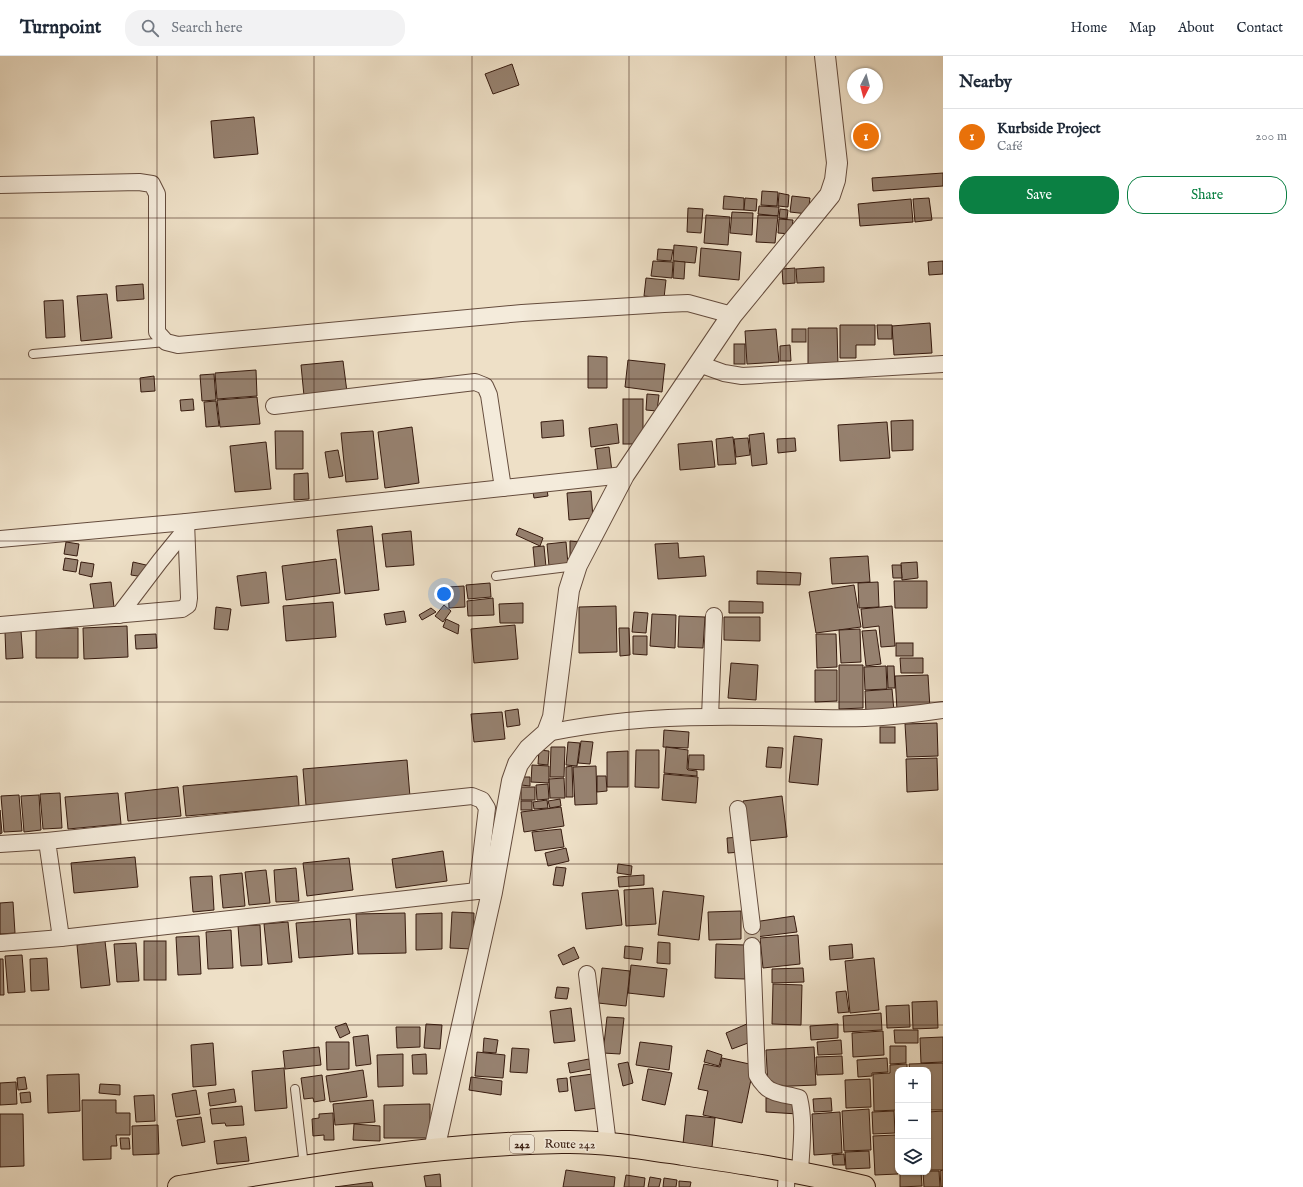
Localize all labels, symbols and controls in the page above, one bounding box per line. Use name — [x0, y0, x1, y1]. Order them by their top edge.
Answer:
search box — [125, 10, 405, 46]
text: Turnpoint — [20, 16, 101, 40]
icon: search — [139, 17, 161, 39]
text: Search here — [171, 18, 243, 37]
text: Home — [1071, 19, 1107, 37]
text: Map — [1129, 19, 1156, 37]
text: About — [1178, 19, 1214, 37]
text: Contact — [1236, 19, 1283, 37]
north arrow — [847, 68, 883, 104]
text: Nearby — [959, 72, 1012, 93]
text: Kurbside Project — [997, 119, 1101, 138]
pin: 1 — [853, 121, 879, 151]
text: 1 — [970, 128, 974, 145]
text: 200 m — [1255, 128, 1287, 145]
text: Café — [997, 138, 1023, 155]
button: Save — [959, 176, 1119, 214]
button: Share — [1127, 176, 1287, 214]
your location — [434, 584, 454, 604]
map controls — [895, 1067, 931, 1175]
button: + — [895, 1067, 931, 1103]
button: − — [895, 1103, 931, 1139]
road number: 242 — [510, 1135, 534, 1153]
street label: Route 242 — [544, 1137, 596, 1152]
button: layers — [895, 1139, 931, 1175]

